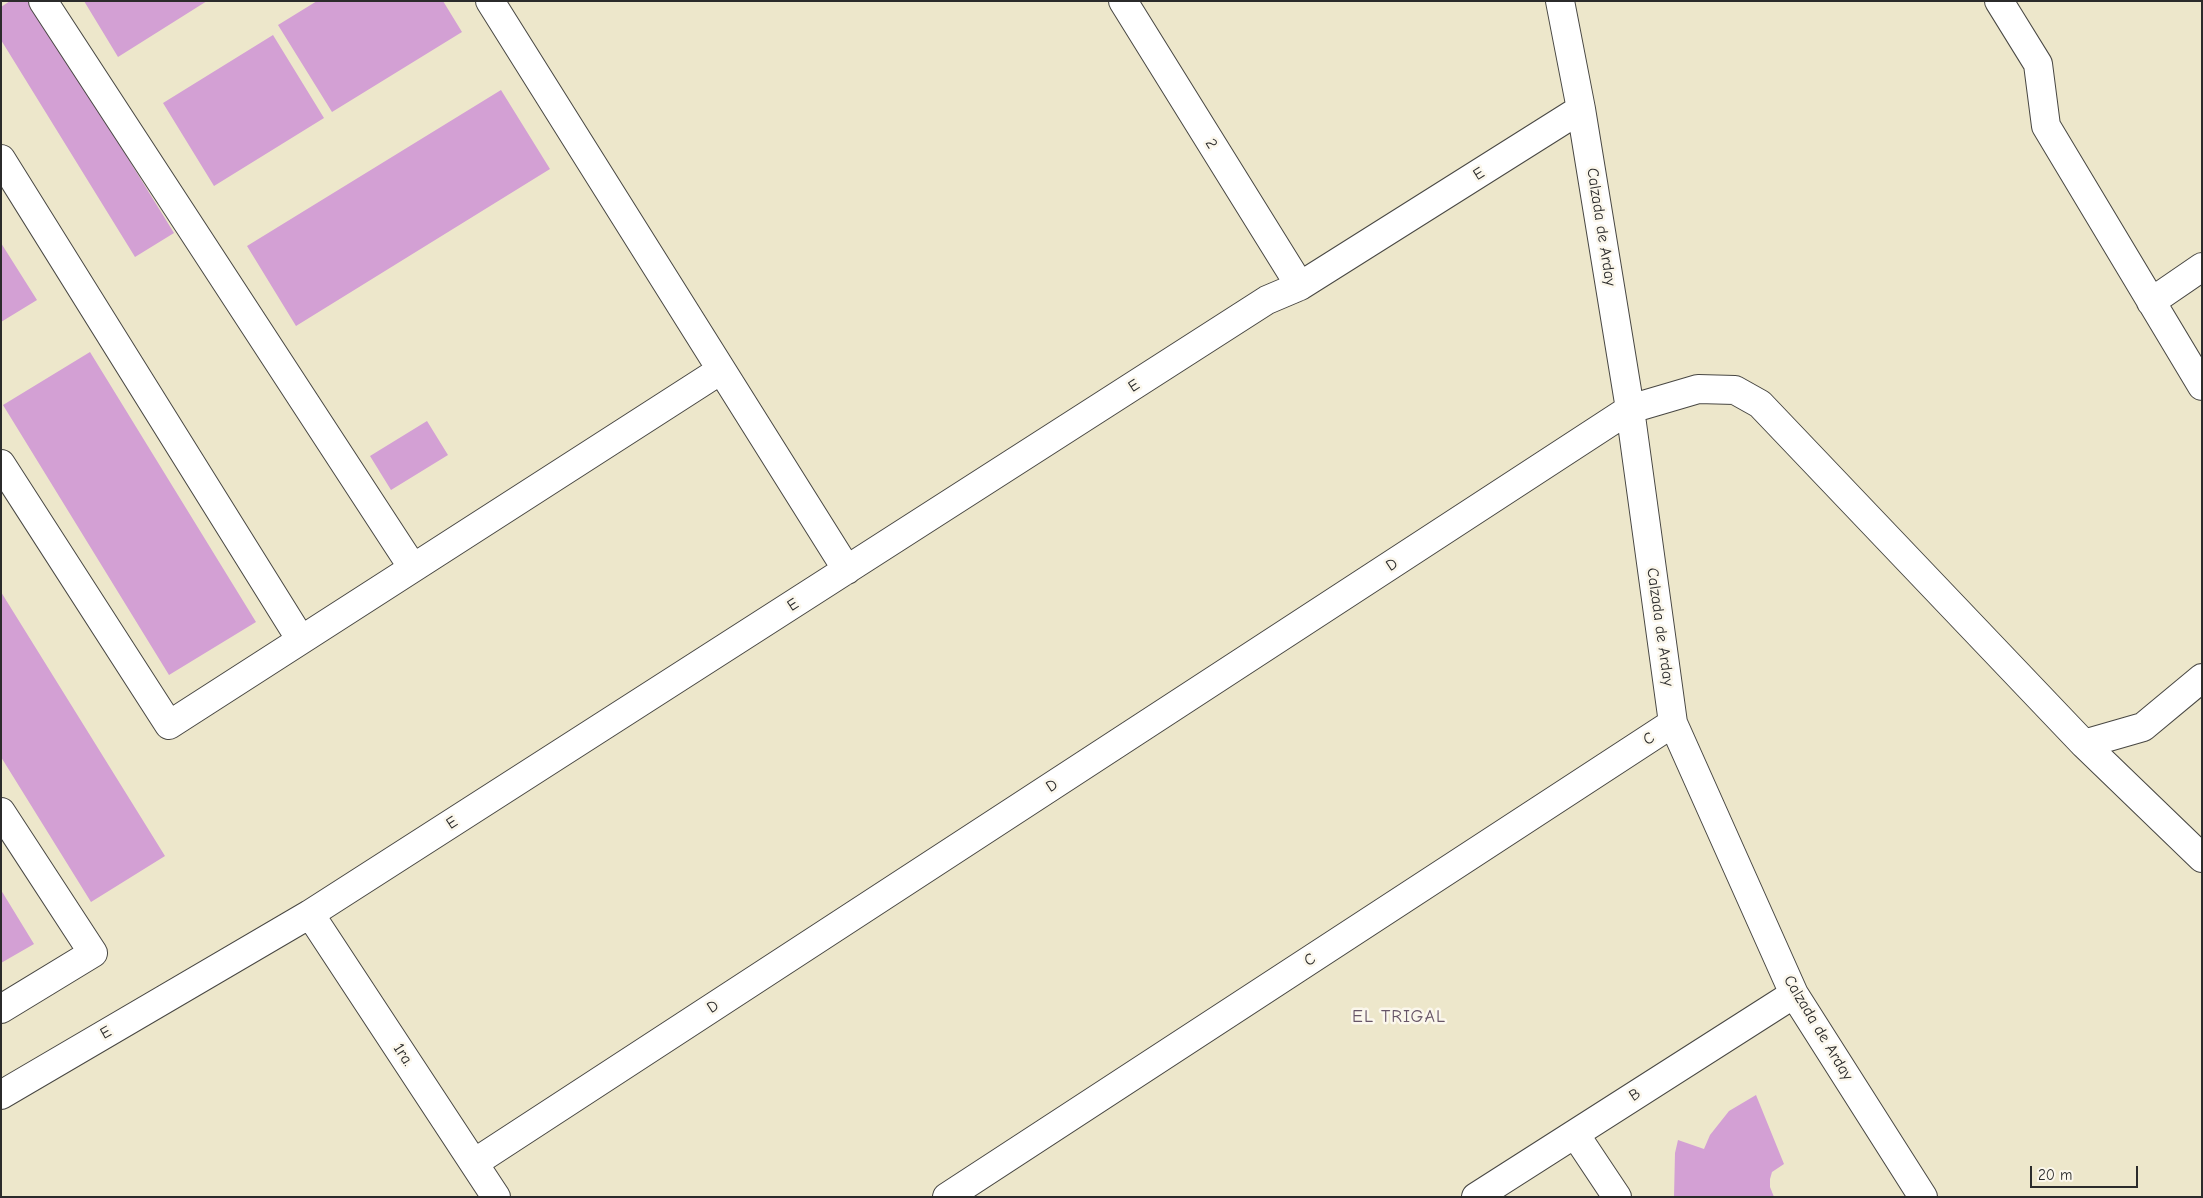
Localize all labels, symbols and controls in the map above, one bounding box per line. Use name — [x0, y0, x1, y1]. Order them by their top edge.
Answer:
street label: 2 — [1201, 135, 1221, 153]
street label: E — [1470, 163, 1488, 185]
street label: Calzada de Arday — [1582, 167, 1620, 287]
street label: E — [1125, 375, 1143, 397]
street label: D — [1383, 554, 1401, 576]
street label: Calzada de Arday — [1642, 567, 1678, 687]
street label: E — [784, 594, 802, 616]
street label: C — [1640, 728, 1658, 750]
street label: D — [1043, 775, 1061, 797]
street label: E — [443, 812, 461, 834]
street label: C — [1301, 949, 1319, 971]
street label: Calzada de Arday — [1779, 972, 1857, 1084]
street label: D — [704, 996, 722, 1018]
district label: EL TRIGAL — [1351, 1006, 1447, 1028]
street label: E — [97, 1022, 115, 1044]
street label: 1ra. — [389, 1040, 417, 1070]
street label: B — [1626, 1084, 1644, 1106]
scale bar — [2033, 1156, 2140, 1188]
text: 20 m — [2038, 1166, 2072, 1184]

